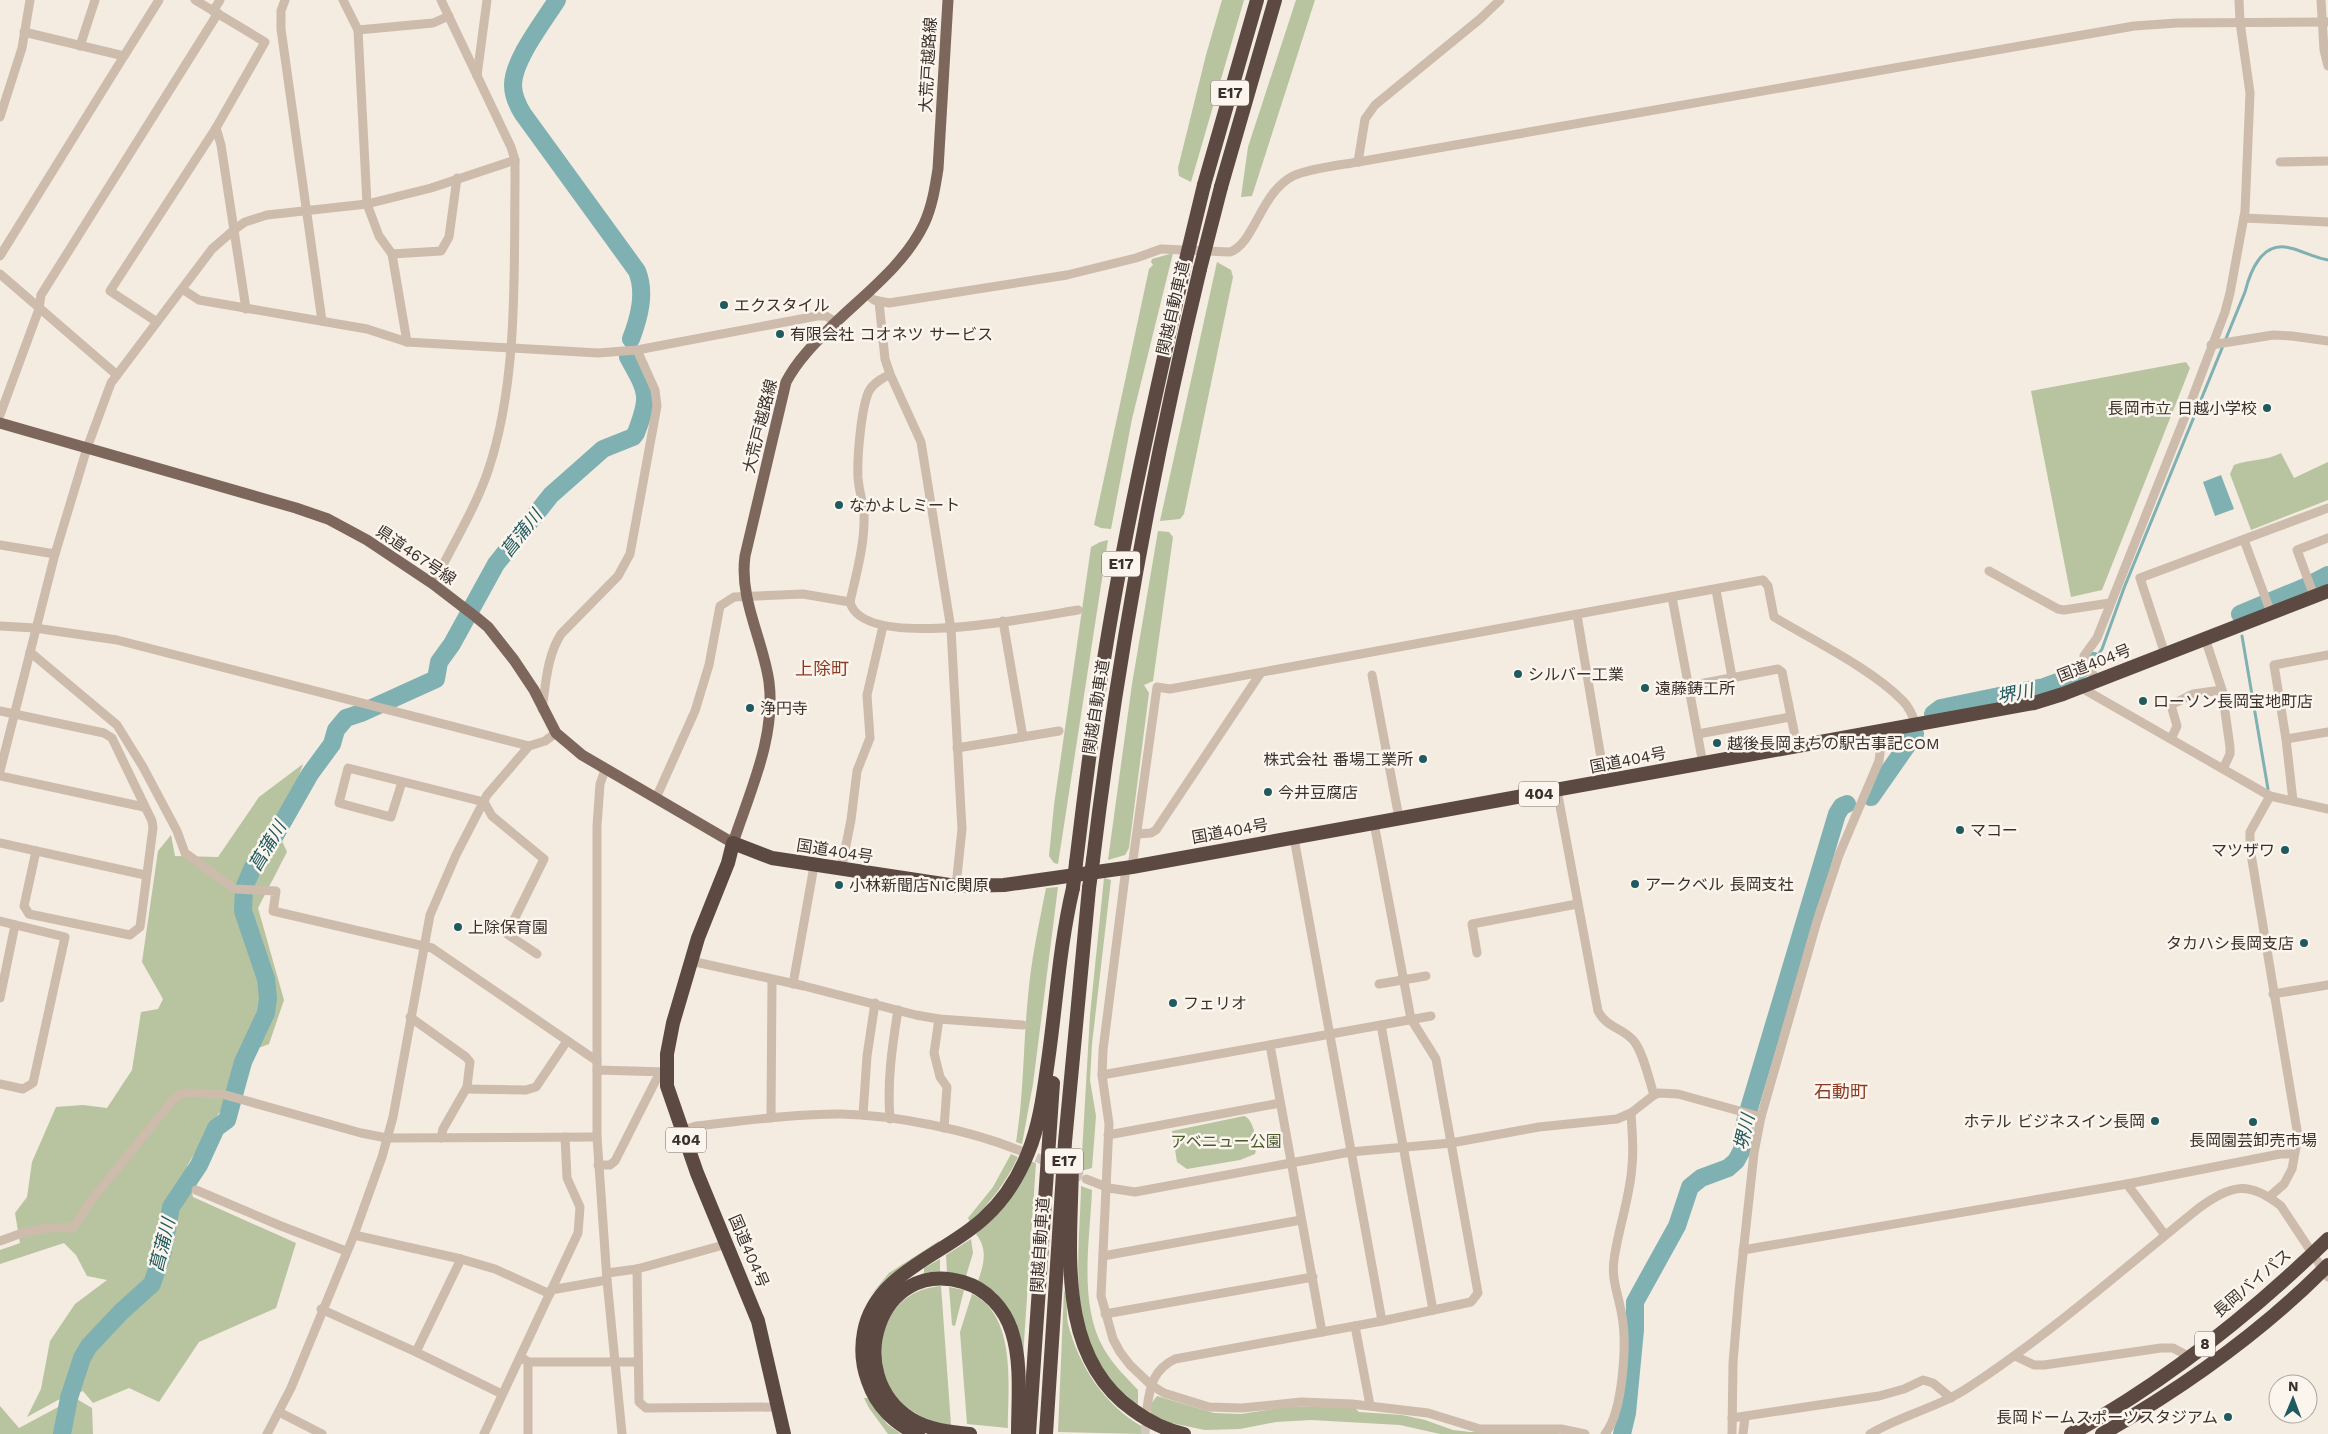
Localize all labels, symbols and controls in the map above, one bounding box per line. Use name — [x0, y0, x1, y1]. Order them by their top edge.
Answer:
street label: 大荒戸越路線 — [916, 17, 940, 113]
road number: E17 — [1211, 80, 1249, 106]
street label: 関越自動車道 — [1153, 259, 1193, 357]
place label: エクスタイル — [734, 296, 830, 315]
marker: エクスタイル — [718, 299, 730, 311]
place label: 有限会社 コオネツ サービス — [790, 325, 993, 344]
marker: 有限会社 コオネツ サービス — [774, 328, 786, 340]
street label: 大荒戸越路線 — [739, 377, 781, 475]
place label: 長岡市立 日越小学校 — [2108, 399, 2257, 418]
marker: 長岡市立 日越小学校 — [2261, 402, 2273, 414]
place label: なかよしミート — [849, 496, 960, 515]
marker: なかよしミート — [833, 499, 845, 511]
water label: 菖蒲川 — [496, 504, 547, 561]
street label: 県道467号線 — [372, 521, 460, 589]
road number: E17 — [1102, 552, 1140, 576]
street label: 国道404号 — [2054, 640, 2134, 686]
district label: 上除町 — [795, 658, 849, 679]
street label: 関越自動車道 — [1079, 658, 1113, 756]
place label: シルバー工業 — [1528, 665, 1624, 684]
marker: シルバー工業 — [1512, 668, 1524, 680]
place label: 遠藤鋳工所 — [1655, 679, 1735, 698]
water label: 堺川 — [1995, 679, 2037, 707]
marker: 遠藤鋳工所 — [1639, 682, 1651, 694]
place label: ローソン長岡宝地町店 — [2153, 692, 2313, 711]
marker: ローソン長岡宝地町店 — [2137, 695, 2149, 707]
place label: 浄円寺 — [760, 699, 808, 718]
marker: 浄円寺 — [744, 702, 756, 714]
place label: 越後長岡まちの駅古事記COM — [1727, 734, 1940, 753]
marker: 越後長岡まちの駅古事記COM — [1711, 737, 1723, 749]
street label: 国道404号 — [1588, 743, 1668, 777]
place label: 株式会社 番場工業所 — [1264, 750, 1413, 769]
marker: 株式会社 番場工業所 — [1417, 753, 1429, 765]
road number: 404 — [1519, 782, 1559, 806]
place label: 今井豆腐店 — [1278, 783, 1358, 802]
marker: 今井豆腐店 — [1262, 786, 1274, 798]
street label: 国道404号 — [1190, 815, 1270, 847]
water label: 菖蒲川 — [244, 816, 291, 875]
place label: マコー — [1970, 821, 2018, 840]
marker: マコー — [1954, 824, 1966, 836]
street label: 国道404号 — [795, 836, 875, 866]
place label: マツザワ — [2211, 841, 2275, 860]
marker: マツザワ — [2279, 844, 2291, 856]
place label: アークベル 長岡支社 — [1645, 875, 1794, 894]
place label: 小林新聞店NIC関原 — [849, 876, 988, 895]
marker: アークベル 長岡支社 — [1629, 878, 1641, 890]
marker: 小林新聞店NIC関原 — [833, 879, 845, 891]
place label: 上除保育園 — [468, 918, 548, 937]
marker: 上除保育園 — [452, 921, 464, 933]
place label: タカハシ長岡支店 — [2166, 934, 2294, 953]
marker: タカハシ長岡支店 — [2298, 937, 2310, 949]
place label: フェリオ — [1183, 994, 1247, 1013]
marker: フェリオ — [1167, 997, 1179, 1009]
district label: 石動町 — [1814, 1081, 1868, 1102]
water label: 堺川 — [1730, 1110, 1759, 1152]
place label: ホテル ビジネスイン長岡 — [1964, 1112, 2145, 1131]
marker: ホテル ビジネスイン長岡 — [2149, 1115, 2161, 1127]
marker: 長岡園芸卸売市場 — [2247, 1116, 2259, 1128]
road number: 404 — [666, 1128, 706, 1152]
place label: 長岡園芸卸売市場 — [2189, 1131, 2317, 1150]
park label: アベニュー公園 — [1170, 1132, 1282, 1151]
road number: E17 — [1045, 1148, 1083, 1174]
street label: 関越自動車道 — [1027, 1196, 1053, 1294]
street label: 国道404号 — [725, 1212, 773, 1290]
water label: 菖蒲川 — [145, 1214, 179, 1274]
street label: 長岡バイパス — [2209, 1245, 2295, 1321]
road number: 8 — [2195, 1332, 2215, 1356]
north arrow — [2268, 1374, 2318, 1424]
text: N — [2288, 1378, 2299, 1394]
place label: 長岡ドームスポーツスタジアム — [1996, 1408, 2218, 1427]
marker: 長岡ドームスポーツスタジアム — [2222, 1411, 2234, 1423]

